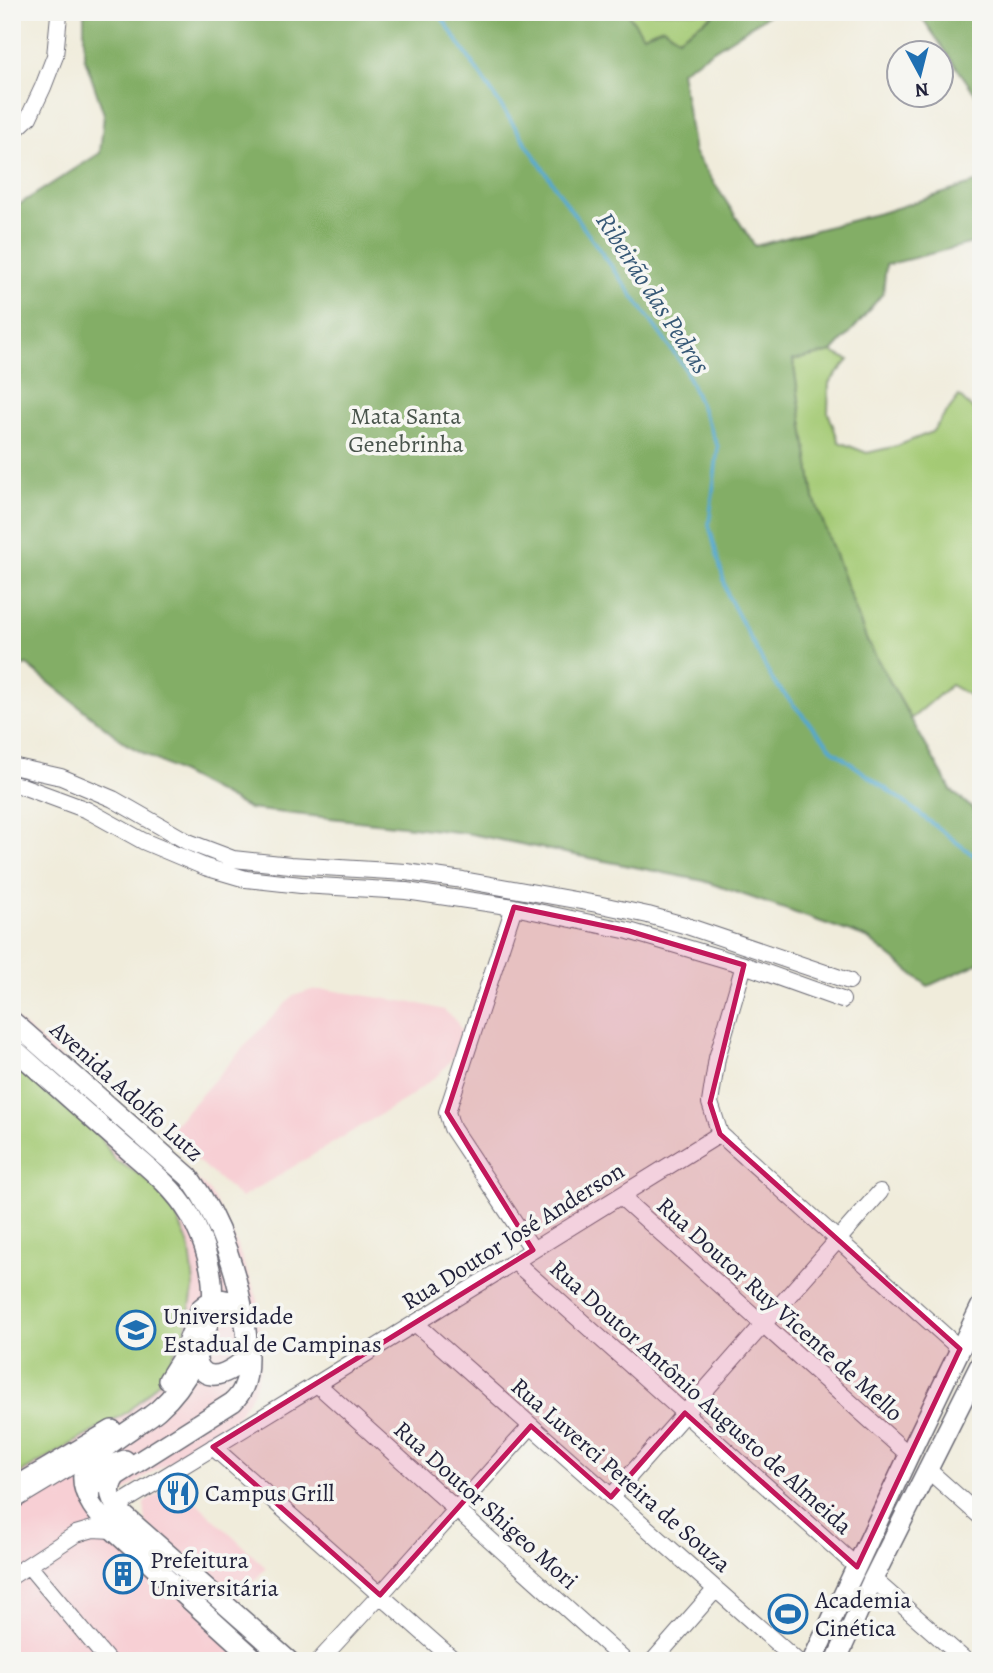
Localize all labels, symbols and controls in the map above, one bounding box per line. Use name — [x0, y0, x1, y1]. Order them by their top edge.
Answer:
north arrow — [884, 38, 954, 108]
text: N — [913, 76, 930, 104]
water label: Ribeirão das Pedras — [588, 205, 718, 381]
park label: Mata Santa Genebrinha — [348, 400, 465, 460]
street label: Avenida Adolfo Lutz — [43, 1013, 211, 1168]
street label: Rua Doutor José Anderson — [396, 1154, 630, 1318]
street label: Rua Doutor Ruy Vicente de Mello — [650, 1190, 910, 1428]
street label: Rua Doutor Antônio Augusto de Almeida — [543, 1252, 860, 1542]
place label: Universidade Estadual de Campinas — [163, 1300, 382, 1360]
school or university icon: Universidade Estadual de Campinas — [115, 1309, 157, 1351]
street label: Rua Luverci Pereira de Souza — [504, 1370, 738, 1580]
street label: Rua Doutor Shigeo Mori — [387, 1414, 585, 1596]
restaurant icon: Campus Grill — [157, 1472, 199, 1514]
place label: Campus Grill — [205, 1477, 335, 1509]
place label: Prefeitura Universitária — [150, 1544, 280, 1604]
building icon: Prefeitura Universitária — [102, 1553, 144, 1595]
place label: Academia Cinética — [814, 1584, 912, 1644]
sports icon: Academia Cinética — [767, 1593, 809, 1635]

